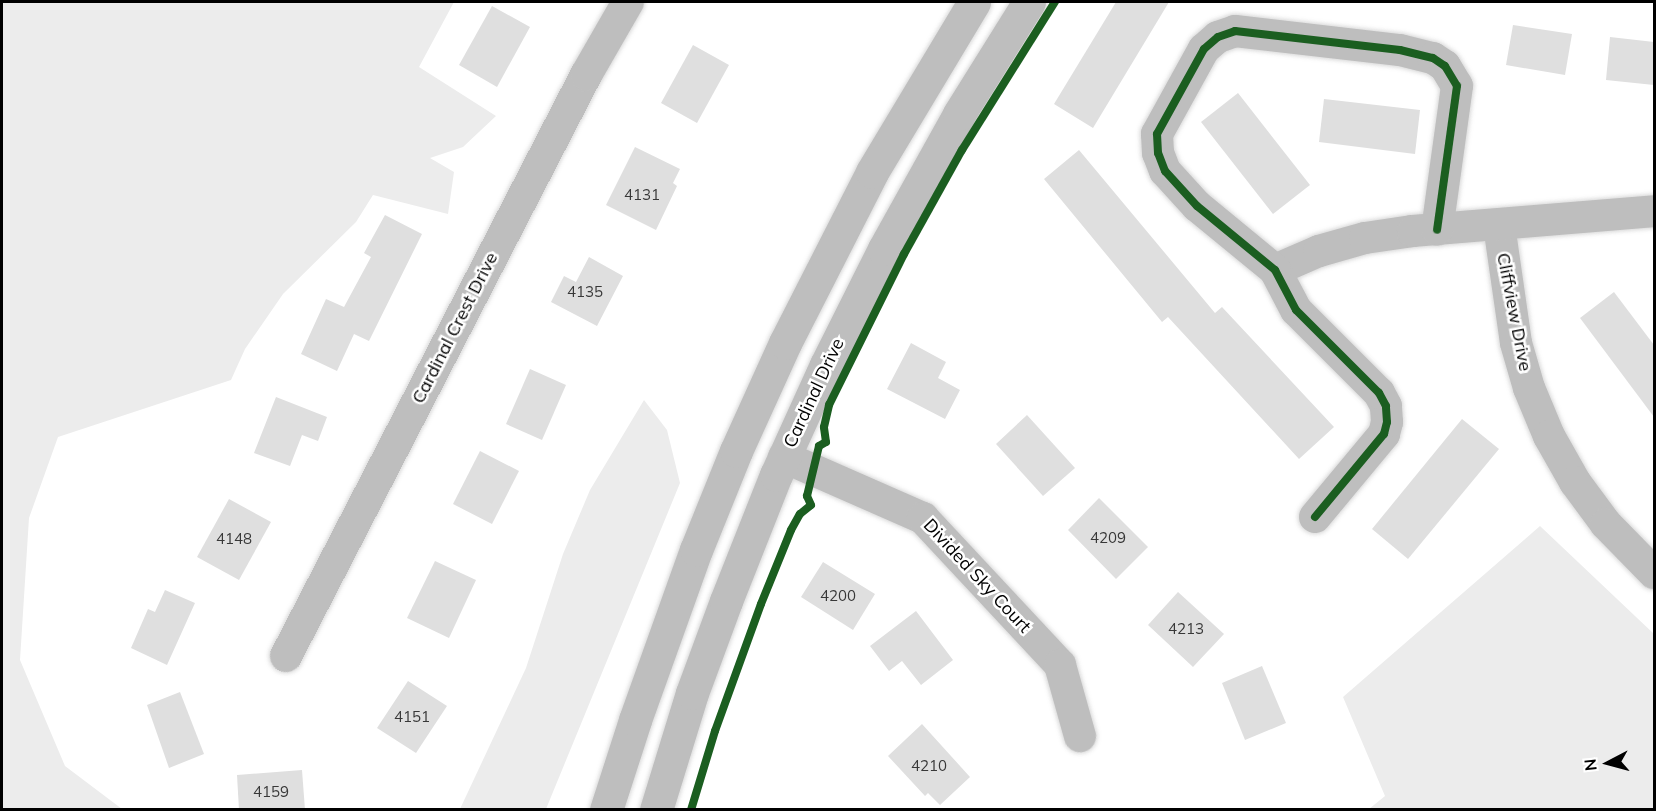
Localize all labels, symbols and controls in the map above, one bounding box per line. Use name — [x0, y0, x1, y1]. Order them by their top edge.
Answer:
house number: 4131 — [624, 186, 660, 204]
street label: Cardinal Crest Drive — [408, 249, 502, 407]
street label: Cliffview Drive — [1492, 251, 1536, 373]
house number: 4135 — [567, 283, 603, 301]
street label: Cardinal Drive — [779, 335, 849, 451]
street label: Divided Sky Court — [919, 515, 1035, 637]
house number: 4209 — [1090, 529, 1126, 547]
house number: 4148 — [216, 530, 252, 548]
house number: 4200 — [820, 587, 856, 605]
house number: 4213 — [1168, 620, 1204, 638]
house number: 4151 — [394, 708, 430, 726]
north arrow — [1578, 733, 1638, 793]
house number: 4210 — [911, 757, 947, 775]
text: N — [1580, 758, 1601, 772]
house number: 4159 — [253, 783, 289, 801]

